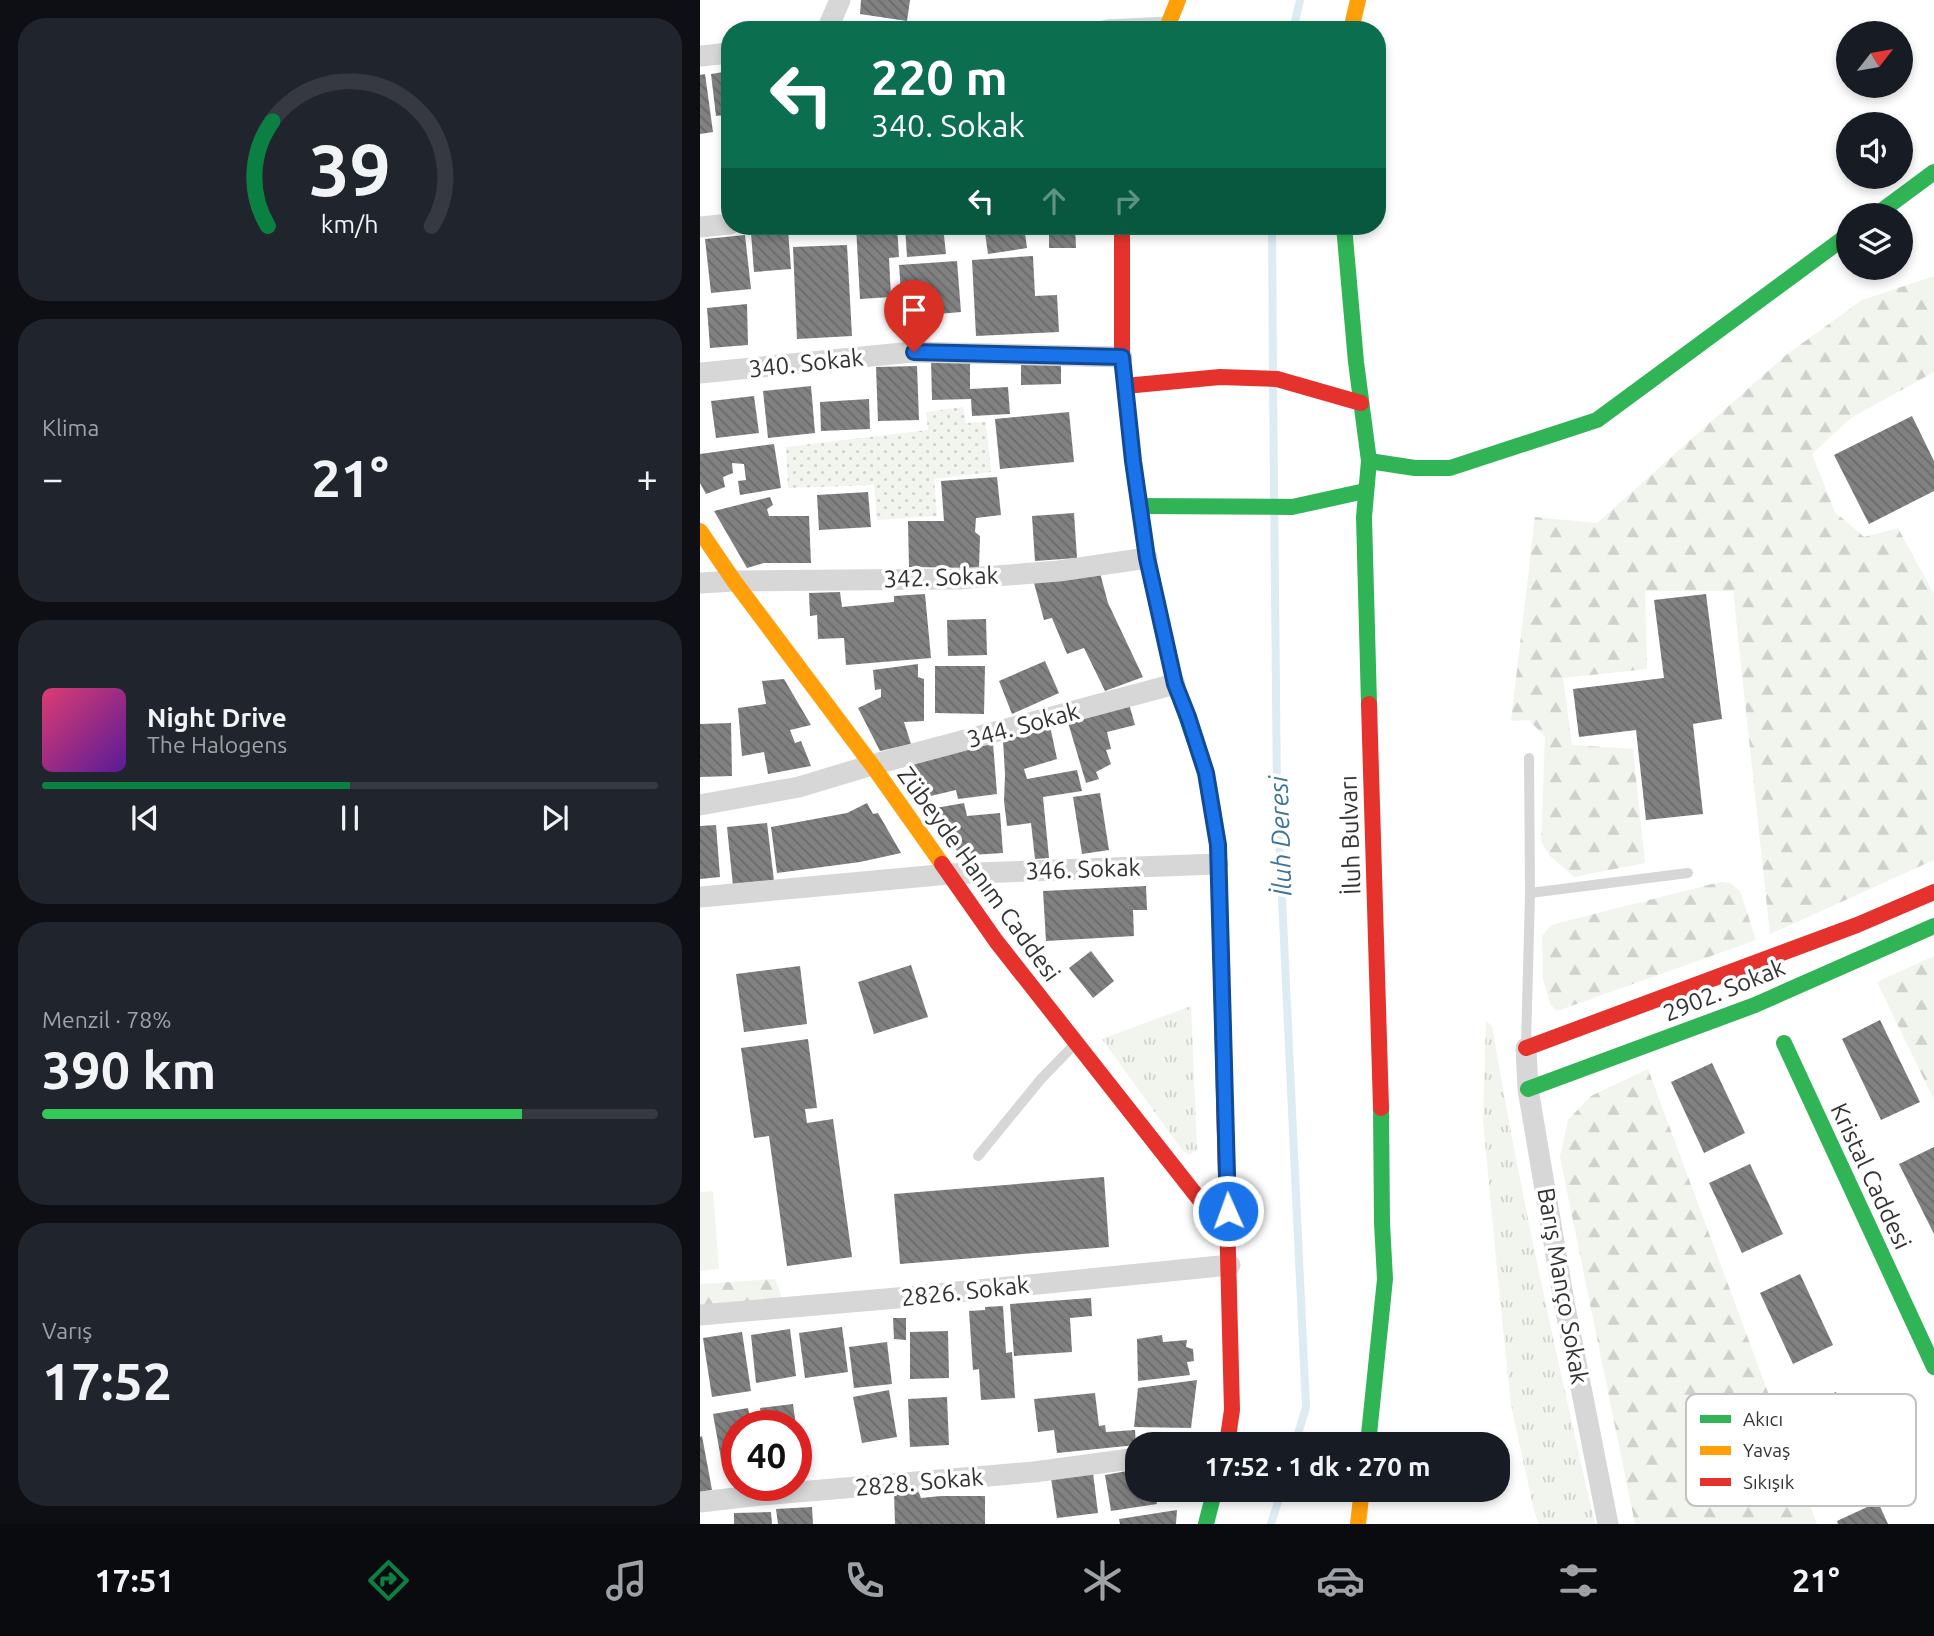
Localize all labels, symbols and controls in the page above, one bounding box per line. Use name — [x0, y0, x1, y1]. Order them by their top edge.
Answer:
north arrow — [1836, 21, 1913, 98]
map controls — [1836, 21, 1913, 280]
icon: left — [756, 49, 847, 140]
text: 220 m — [871, 49, 1008, 104]
text: 340. Sokak — [871, 107, 1025, 143]
button: sound — [1836, 112, 1913, 189]
text: 39 — [309, 128, 391, 210]
icon: left — [962, 182, 1000, 220]
icon: ahead — [1035, 182, 1073, 220]
icon: right — [1108, 182, 1146, 220]
button: layers — [1836, 203, 1913, 280]
text: km/h — [321, 209, 379, 237]
pin — [884, 280, 944, 352]
icon: arrive — [895, 291, 933, 329]
street label: 340. Sokak — [747, 344, 865, 382]
text: Klima — [42, 415, 99, 440]
text: 21° — [311, 449, 389, 507]
text: − — [42, 457, 63, 499]
text: + — [637, 457, 658, 499]
street label: 342. Sokak — [883, 561, 999, 593]
street label: 344. Sokak — [964, 697, 1082, 753]
text: Night Drive — [147, 703, 287, 732]
text: The Halogens — [147, 732, 287, 757]
street label: Zübeyde Hanım Caddesi — [892, 762, 1066, 986]
water label: İluh Deresi — [1263, 774, 1297, 897]
street label: İluh Bulvarı — [1334, 775, 1366, 895]
icon: previous — [126, 799, 164, 837]
icon: pause — [331, 799, 369, 837]
icon: next — [536, 799, 574, 837]
street label: 346. Sokak — [1025, 853, 1141, 885]
street label: 2902. Sokak — [1659, 953, 1789, 1027]
text: Menzil · 78% — [42, 1007, 172, 1032]
text: 390 km — [42, 1041, 216, 1099]
street label: Kristal Caddesi — [1825, 1099, 1917, 1253]
position arrow — [1191, 1174, 1265, 1248]
street label: Barış Manço Sokak — [1532, 1186, 1594, 1386]
street label: 2826. Sokak — [900, 1271, 1030, 1311]
text: Varış — [42, 1318, 92, 1343]
text: 17:52 — [42, 1352, 172, 1410]
legend — [1686, 1394, 1916, 1506]
text: Akıcı — [1743, 1408, 1783, 1430]
speed limit sign: 40 — [721, 1410, 812, 1501]
text: Yavaş — [1743, 1439, 1790, 1461]
text: 17:52 · 1 dk · 270 m — [1204, 1452, 1431, 1481]
street label: 2828. Sokak — [854, 1463, 984, 1501]
text: Sıkışık — [1743, 1471, 1795, 1493]
icon: directions — [364, 1556, 413, 1605]
icon: music — [602, 1556, 651, 1605]
icon: phone — [840, 1556, 889, 1605]
icon: climate — [1078, 1556, 1127, 1605]
icon: car — [1316, 1556, 1365, 1605]
icon: filters — [1554, 1556, 1603, 1605]
text: 17:51 — [95, 1562, 175, 1598]
text: 21° — [1792, 1562, 1839, 1598]

